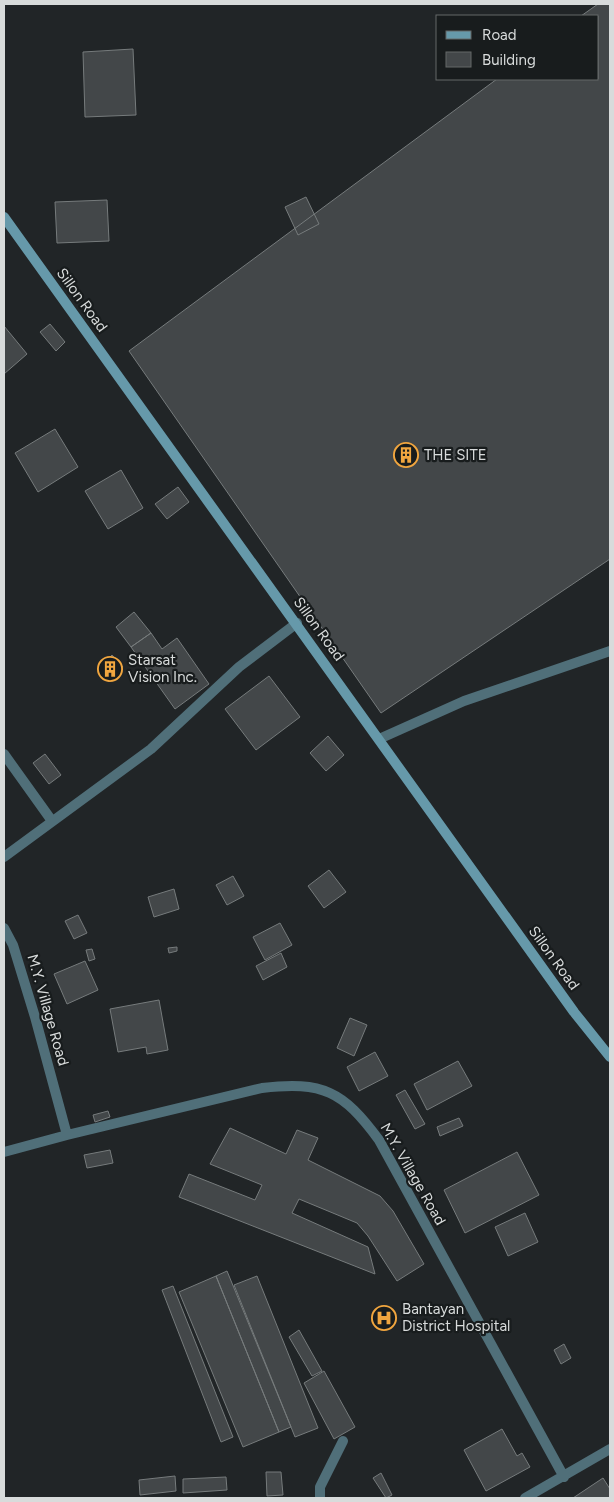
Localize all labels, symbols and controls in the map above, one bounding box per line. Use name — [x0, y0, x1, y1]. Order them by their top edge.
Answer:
legend — [436, 15, 599, 80]
text: Road — [482, 26, 517, 44]
text: Building — [482, 51, 536, 69]
street label: Sillon Road — [53, 265, 111, 335]
building icon: THE SITE — [393, 442, 419, 468]
place label: THE SITE — [424, 446, 487, 464]
street label: Sillon Road — [290, 594, 348, 664]
place label: Starsat Vision Inc. — [128, 651, 197, 686]
building icon: Starsat Vision Inc. — [97, 656, 123, 682]
street label: Sillon Road — [525, 923, 583, 993]
street label: M.Y. Village Road — [23, 952, 73, 1068]
street label: M.Y. Village Road — [376, 1120, 450, 1228]
place label: Bantayan District Hospital — [402, 1300, 510, 1335]
hospital icon: Bantayan District Hospital — [371, 1305, 397, 1331]

